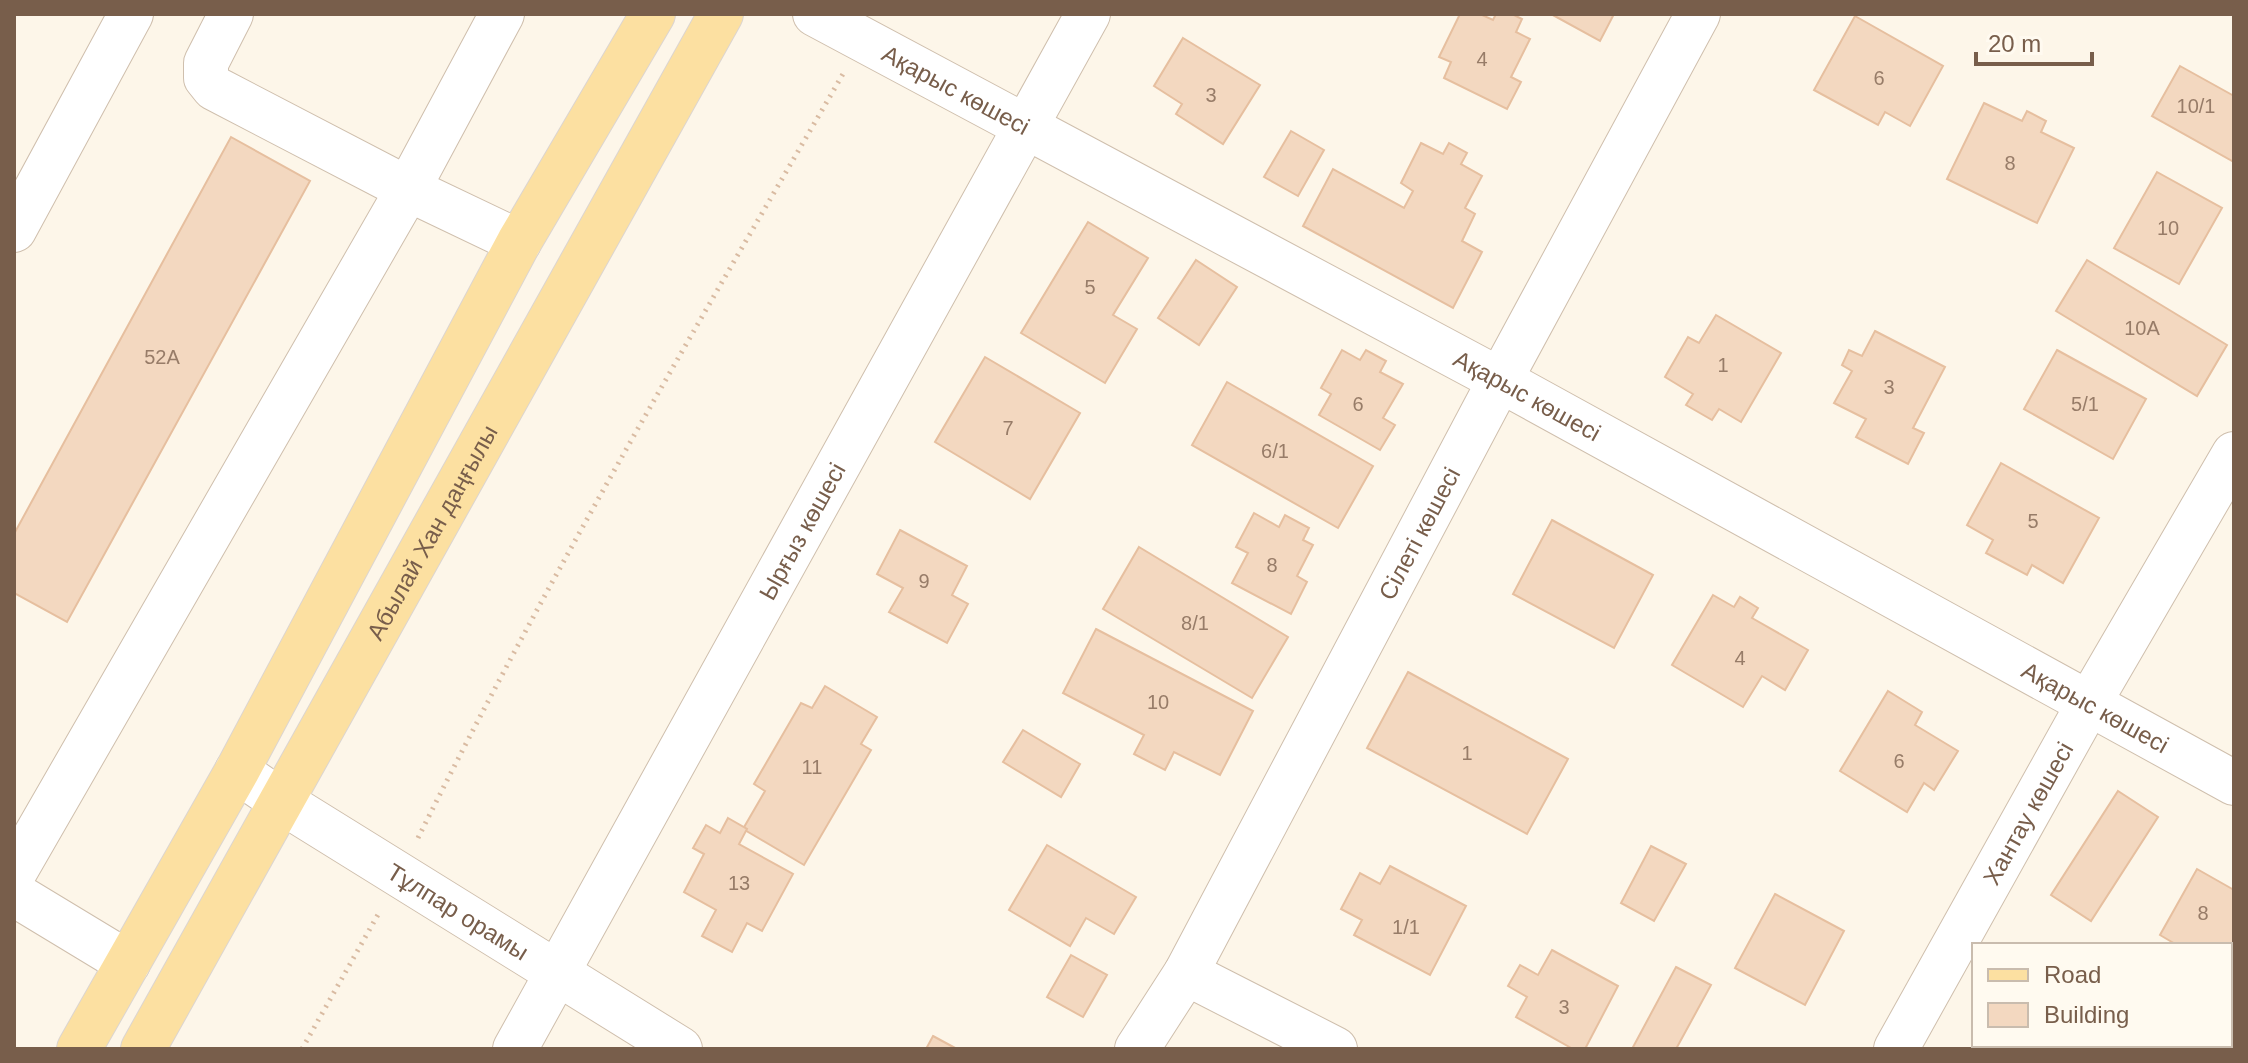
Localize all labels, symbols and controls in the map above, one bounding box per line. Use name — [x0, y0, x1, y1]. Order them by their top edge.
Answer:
scale bar — [1976, 16, 2092, 66]
text: 20 m — [1988, 30, 2041, 57]
street label: Ақарыс көшесі — [878, 39, 1034, 140]
house number: 4 — [1476, 48, 1488, 70]
house number: 6 — [1873, 67, 1885, 89]
house number: 3 — [1205, 84, 1217, 106]
house number: 10/1 — [2177, 95, 2215, 117]
house number: 8 — [2004, 152, 2016, 174]
house number: 10 — [2157, 217, 2179, 239]
house number: 5 — [1084, 276, 1096, 298]
house number: 10А — [2124, 317, 2160, 339]
street label: Ақарыс көшесі — [1449, 344, 1605, 446]
house number: 52А — [144, 346, 180, 368]
house number: 1 — [1717, 354, 1729, 376]
house number: 3 — [1883, 376, 1895, 398]
house number: 6 — [1352, 393, 1364, 415]
house number: 5/1 — [2071, 393, 2099, 415]
house number: 7 — [1002, 417, 1014, 439]
street label: Абылай Хан даңғылы — [361, 420, 502, 644]
house number: 6/1 — [1261, 440, 1289, 462]
street label: Ырғыз көшесі — [753, 458, 850, 604]
street label: Сілеті көшесі — [1373, 462, 1465, 604]
house number: 5 — [2027, 510, 2039, 532]
house number: 8 — [1266, 554, 1278, 576]
house number: 9 — [918, 570, 930, 592]
house number: 8/1 — [1181, 612, 1209, 634]
house number: 4 — [1734, 647, 1746, 669]
street label: Ақарыс көшесі — [2018, 656, 2173, 758]
house number: 10 — [1147, 691, 1169, 713]
street label: Хантау көшесі — [1977, 737, 2078, 889]
house number: 1 — [1461, 742, 1473, 764]
house number: 6 — [1893, 750, 1905, 772]
house number: 11 — [802, 756, 822, 778]
street label: Тұлпар орамы — [383, 857, 534, 965]
house number: 13 — [728, 872, 750, 894]
house number: 8 — [2197, 902, 2209, 924]
house number: 1/1 — [1392, 916, 1420, 938]
legend — [1972, 943, 2232, 1047]
text: Road — [2044, 961, 2101, 988]
house number: 3 — [1558, 996, 1570, 1018]
text: Building — [2044, 1001, 2129, 1028]

